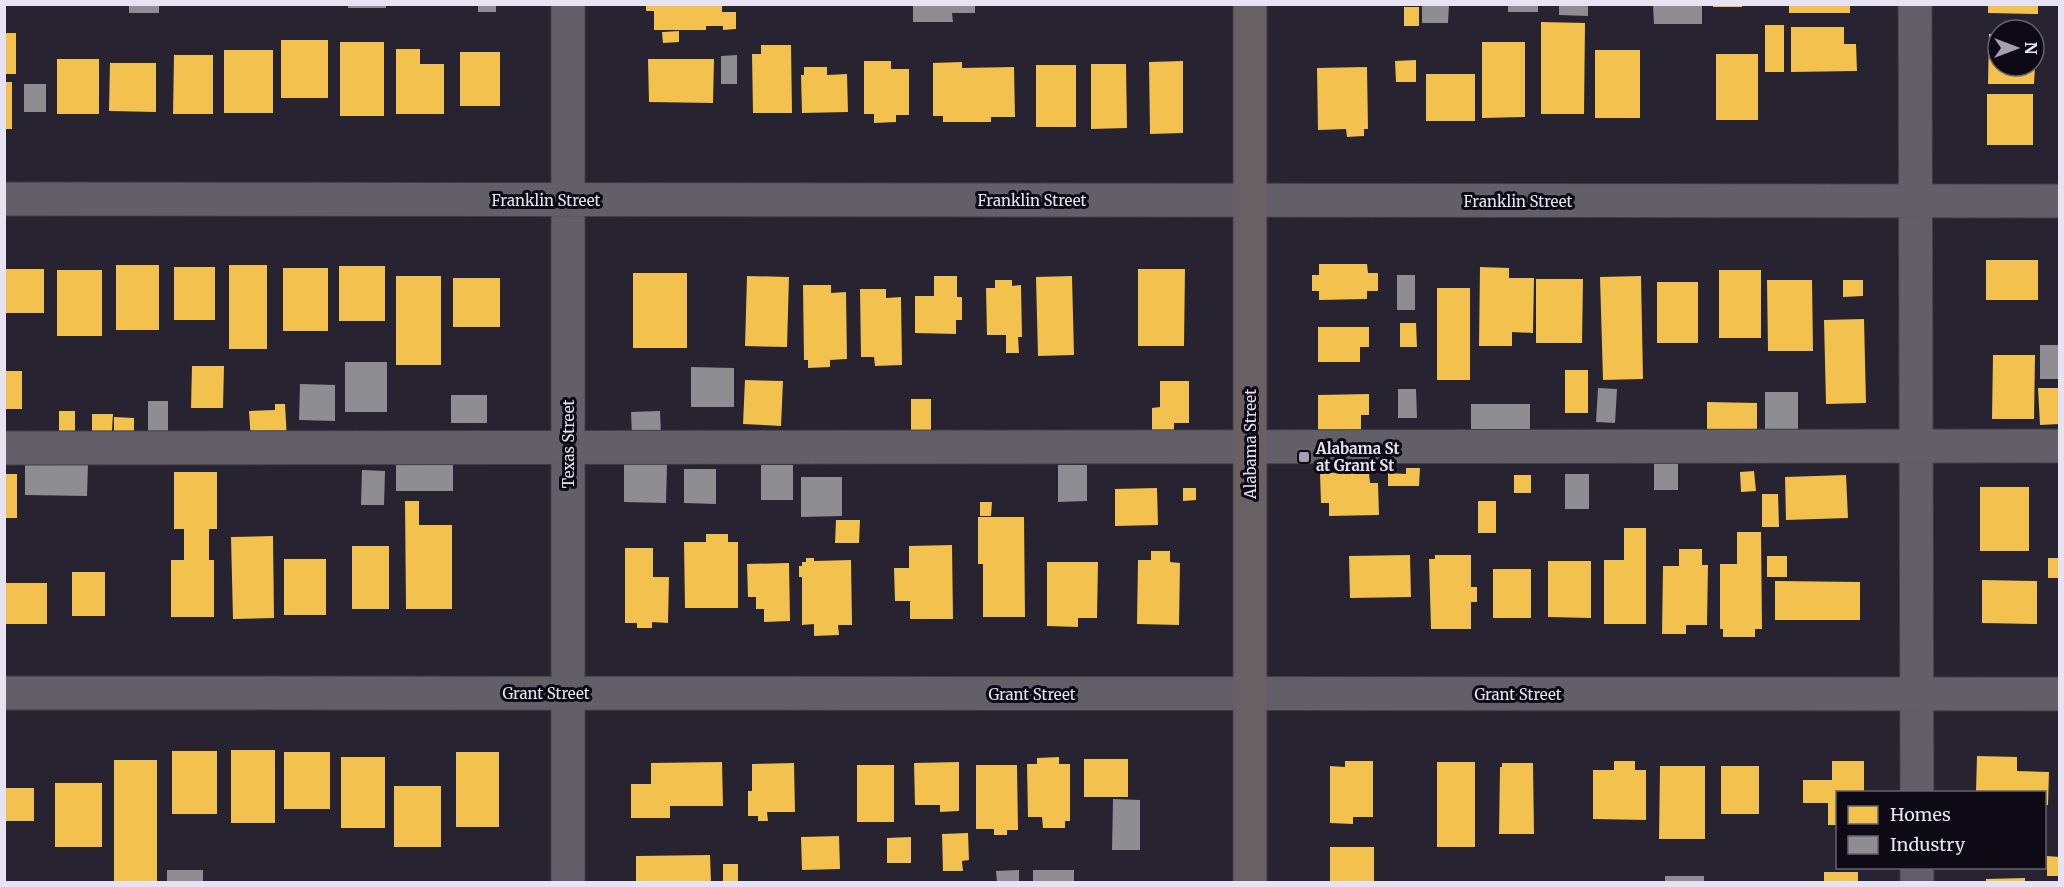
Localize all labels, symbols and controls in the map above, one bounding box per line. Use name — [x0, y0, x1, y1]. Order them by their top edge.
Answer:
north arrow — [1986, 18, 2046, 78]
text: N — [2021, 42, 2041, 55]
street label: Franklin Street — [492, 191, 601, 210]
street label: Franklin Street — [978, 191, 1087, 210]
street label: Franklin Street — [1464, 192, 1573, 211]
street label: Alabama Street — [1241, 389, 1260, 500]
street label: Texas Street — [559, 400, 578, 488]
place label: Alabama St at Grant St — [1315, 439, 1400, 475]
marker: Alabama St at Grant St — [1297, 450, 1311, 464]
street label: Grant Street — [502, 684, 590, 703]
street label: Grant Street — [988, 685, 1076, 704]
street label: Grant Street — [1474, 685, 1562, 704]
legend — [1836, 791, 2046, 869]
text: Homes — [1890, 803, 1951, 826]
text: Industry — [1890, 833, 1966, 856]

